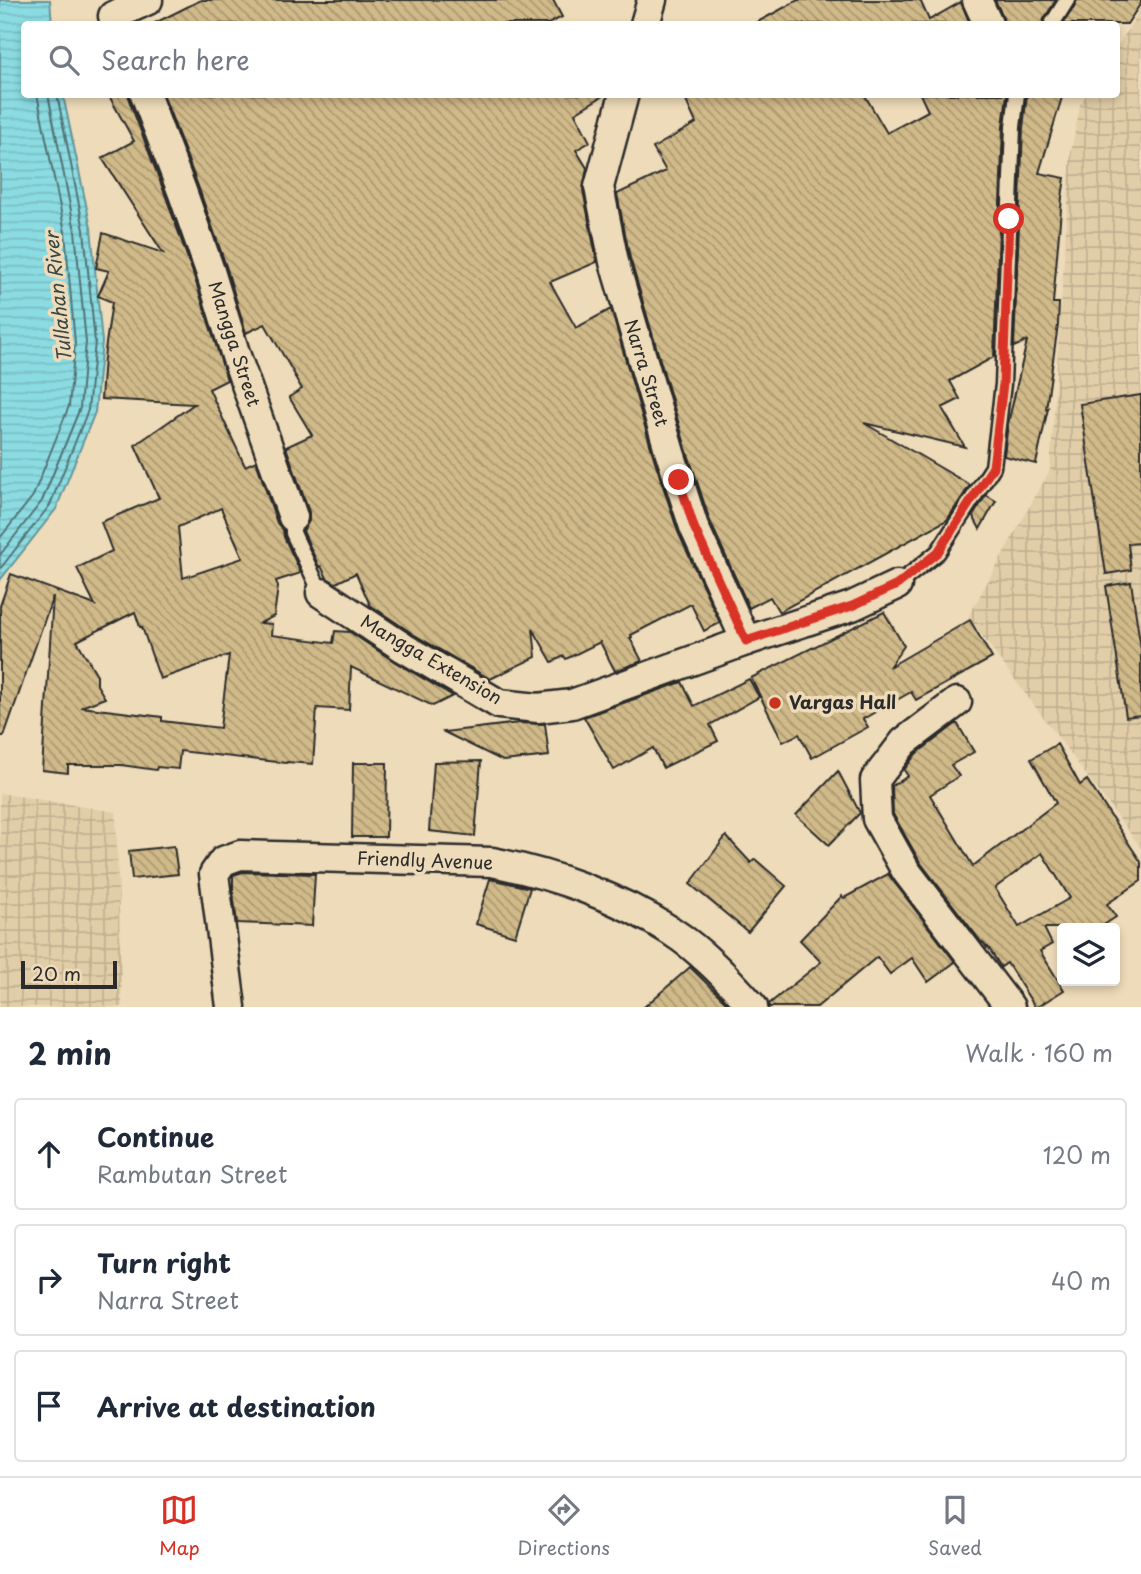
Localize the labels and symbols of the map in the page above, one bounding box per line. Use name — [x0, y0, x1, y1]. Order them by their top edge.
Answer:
route start — [993, 203, 1024, 234]
water label: Tullahan River — [36, 228, 78, 364]
street label: Mangga Street — [202, 277, 268, 410]
street label: Narra Street — [618, 316, 677, 430]
route end — [663, 464, 694, 495]
street label: Mangga Extension — [356, 607, 508, 710]
place label: Vargas Hall — [789, 688, 896, 715]
marker: Vargas Hall — [767, 695, 783, 711]
street label: Friendly Avenue — [356, 844, 494, 875]
scale bar — [21, 958, 117, 990]

